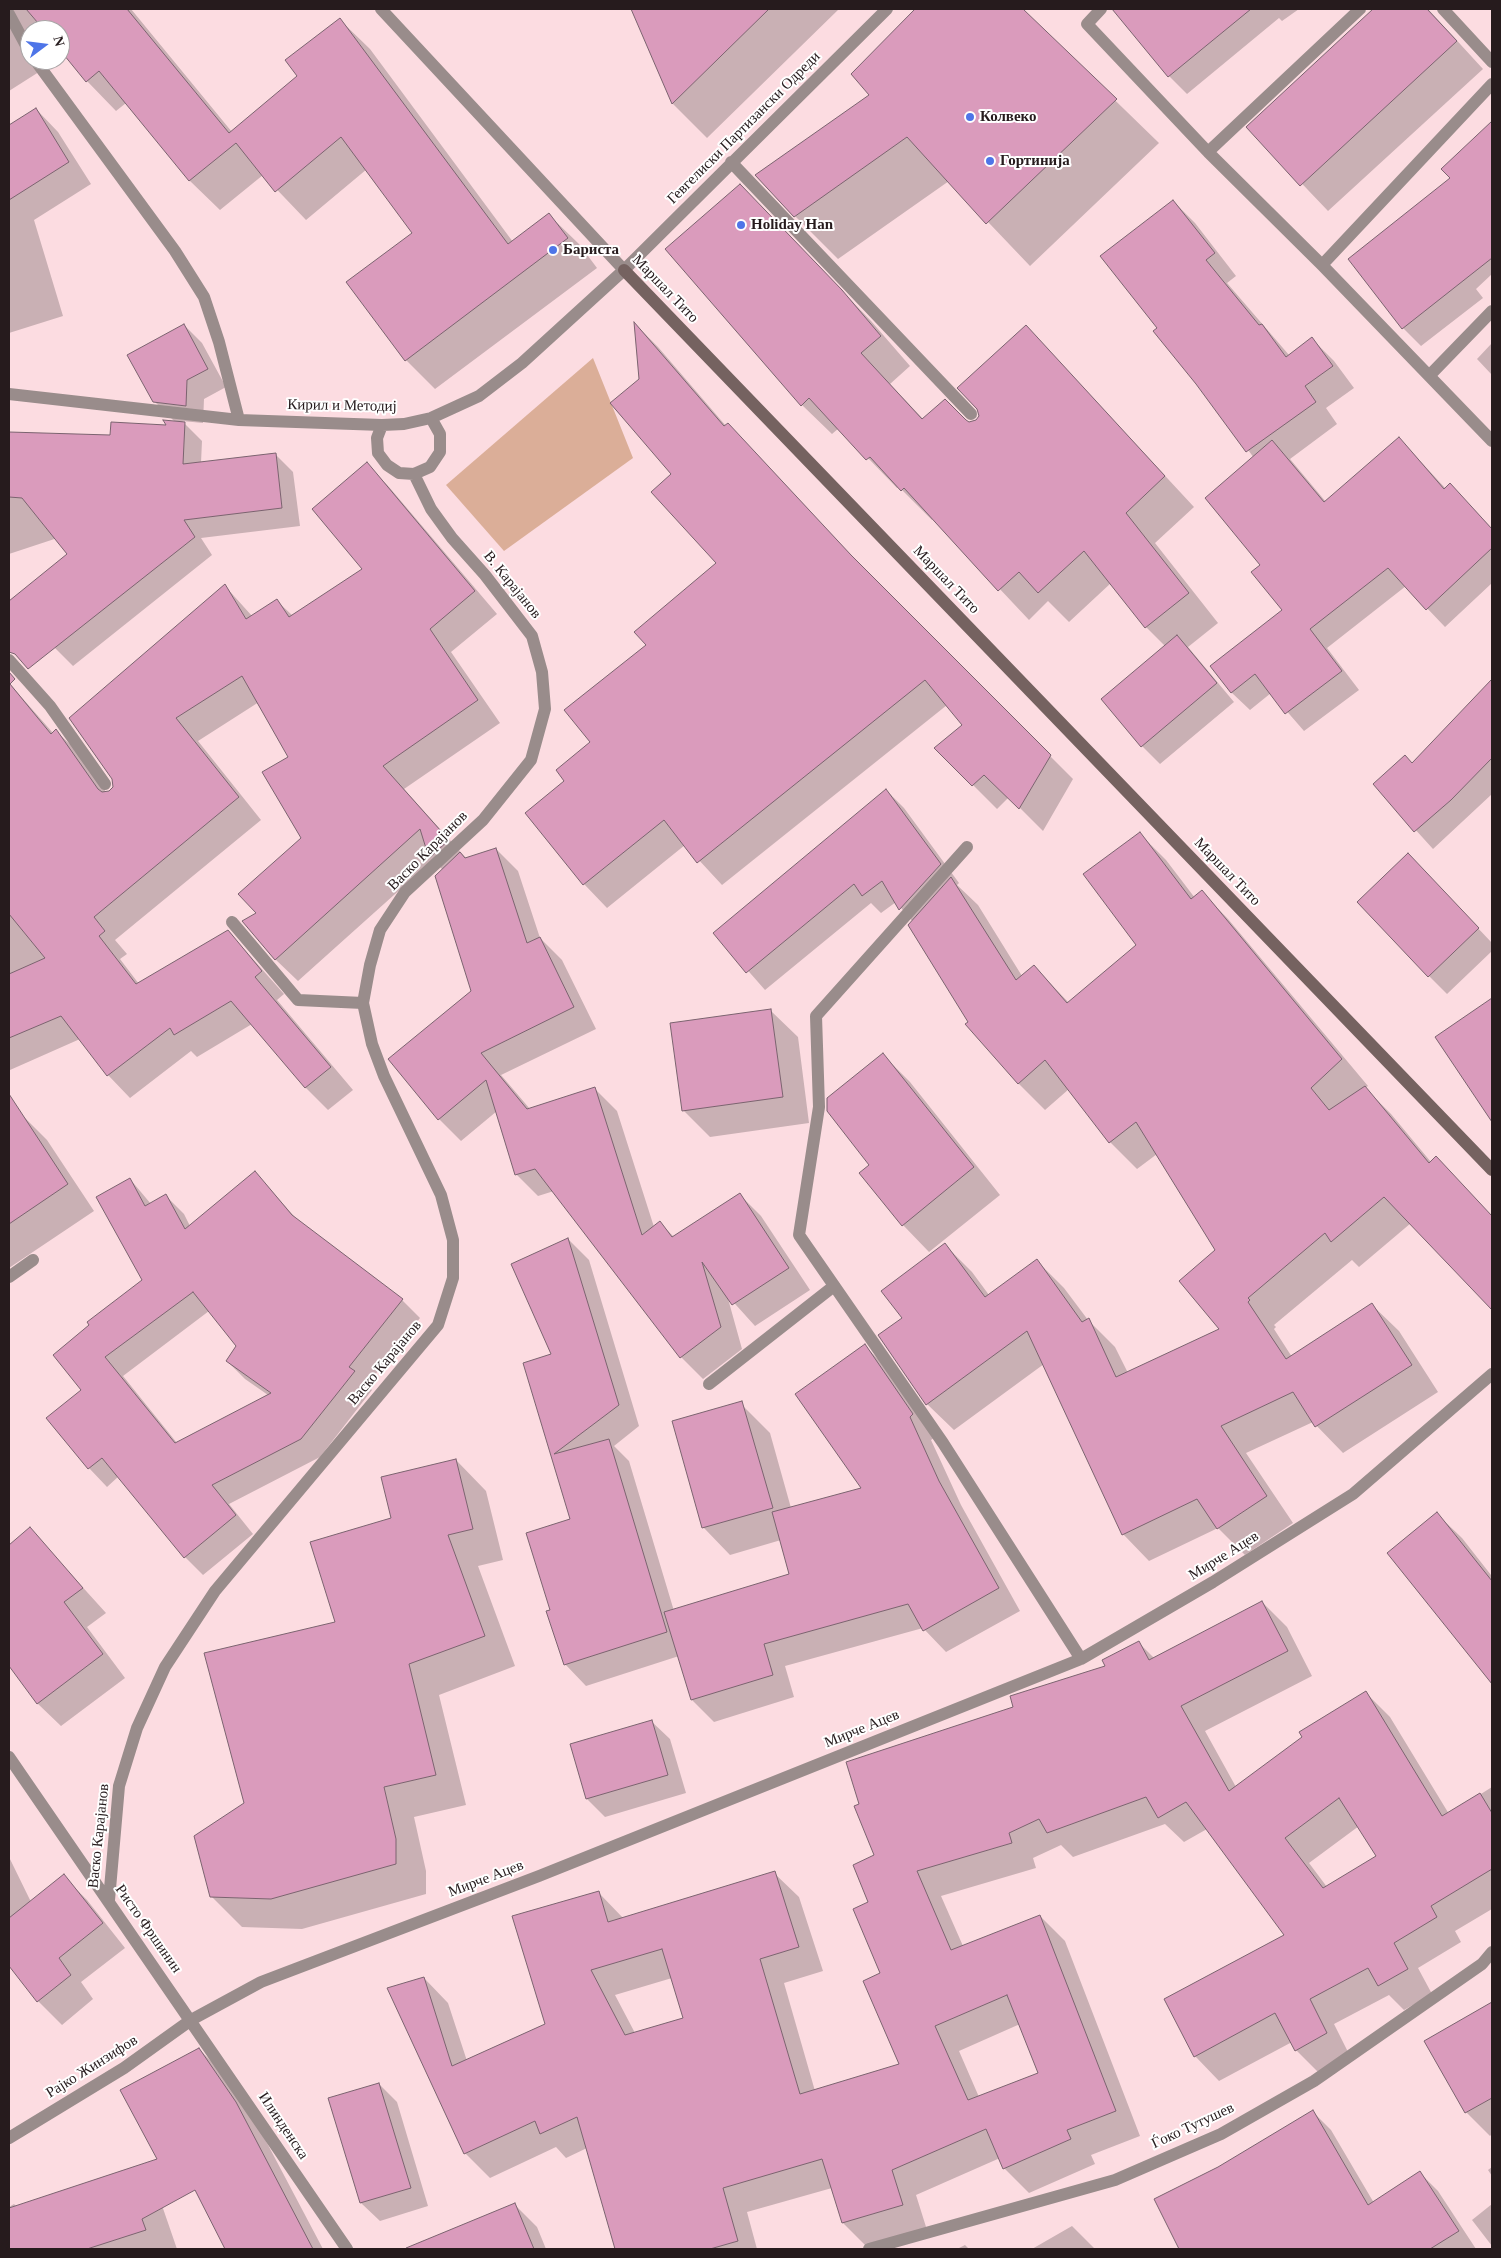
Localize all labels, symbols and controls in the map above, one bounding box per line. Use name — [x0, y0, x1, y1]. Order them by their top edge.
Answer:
north arrow — [20, 20, 70, 70]
text: N — [50, 34, 68, 48]
street label: Гевгелиски Партизански Одреди — [664, 48, 824, 208]
place label: Колвеко — [980, 108, 1037, 126]
marker: Колвеко — [964, 111, 976, 123]
place label: Гортинија — [1000, 152, 1070, 170]
marker: Гортинија — [984, 155, 996, 167]
place label: Holiday Han — [751, 216, 833, 234]
marker: Holiday Han — [735, 219, 747, 231]
place label: Бариста — [563, 241, 619, 259]
marker: Бариста — [547, 244, 559, 256]
street label: Маршал Тито — [628, 251, 702, 327]
street label: Кирил и Методиј — [287, 396, 397, 416]
street label: Маршал Тито — [909, 542, 983, 618]
street label: В. Карајанов — [479, 548, 545, 622]
street label: Вaско Карајанов — [384, 807, 472, 895]
street label: Маршал Тито — [1190, 834, 1264, 910]
street label: Вaско Карајанов — [344, 1317, 426, 1409]
street label: Мирче Ацев — [1186, 1527, 1262, 1585]
street label: Мирче Ацев — [822, 1706, 902, 1752]
street label: Вaско Карајанов — [85, 1783, 113, 1889]
street label: Мирче Ацев — [446, 1856, 526, 1902]
street label: Ристо Фршинин — [111, 1881, 185, 1977]
street label: Рајко Жинзифов — [43, 2032, 141, 2102]
street label: Илинденска — [254, 2089, 312, 2163]
street label: Ѓоко Тутушев — [1149, 2099, 1237, 2153]

